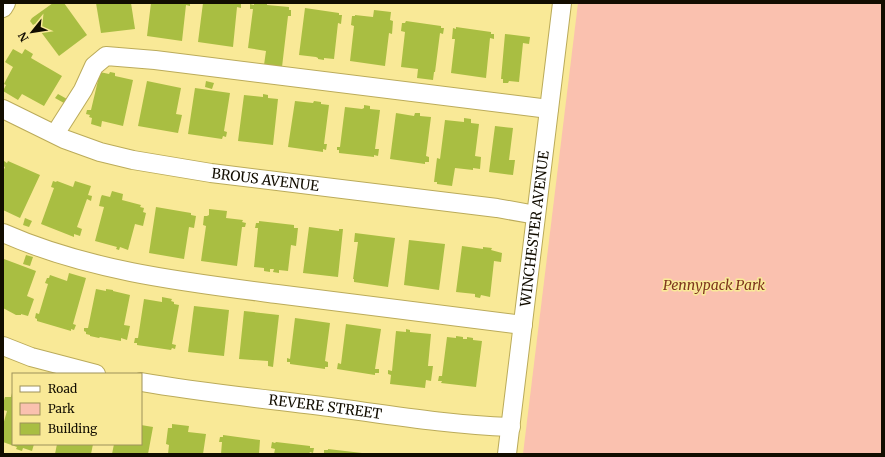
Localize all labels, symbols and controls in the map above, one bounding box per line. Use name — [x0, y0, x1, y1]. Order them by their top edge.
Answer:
north arrow — [12, 12, 52, 52]
text: N — [15, 29, 32, 44]
street label: WINCHESTER AVENUE — [516, 150, 553, 309]
street label: BROUS AVENUE — [211, 164, 320, 195]
park label: Pennypack Park — [663, 276, 765, 294]
legend — [12, 373, 142, 445]
text: Road — [48, 381, 77, 396]
street label: REVERE STREET — [268, 391, 383, 423]
text: Park — [48, 401, 75, 416]
text: Building — [48, 421, 98, 436]

